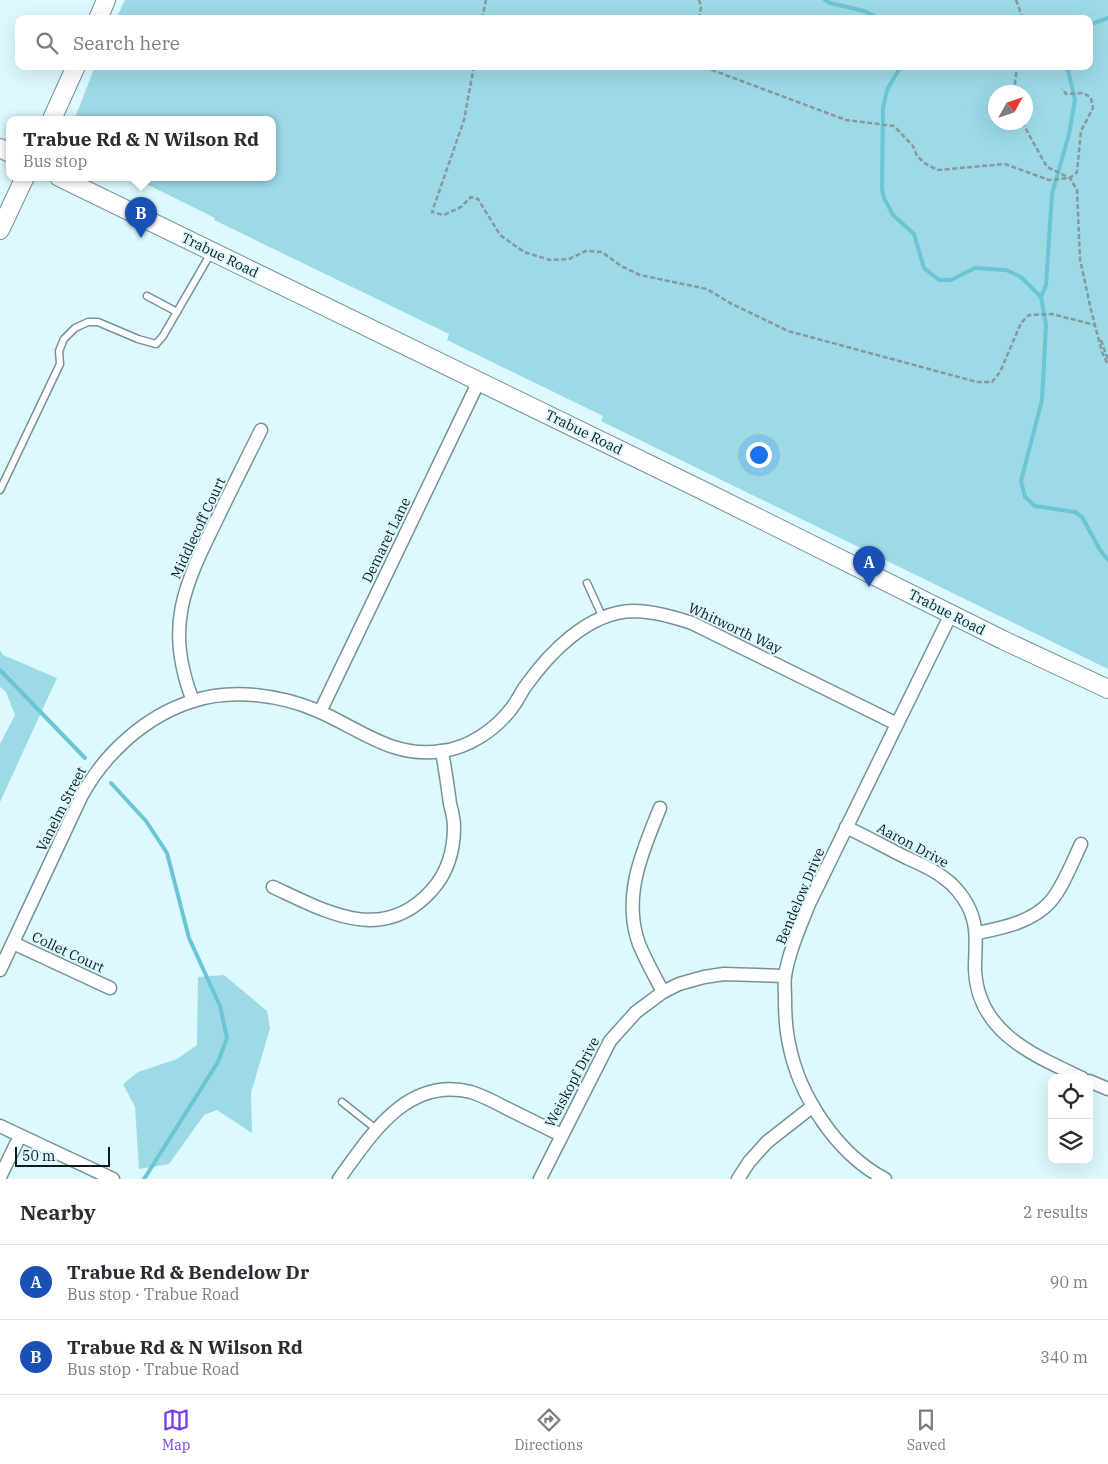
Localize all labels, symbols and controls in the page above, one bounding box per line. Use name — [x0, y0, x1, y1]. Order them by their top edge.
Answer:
search box — [15, 15, 1093, 70]
icon: search — [33, 29, 61, 57]
text: Search here — [73, 31, 180, 55]
north arrow — [988, 85, 1033, 130]
popup — [6, 116, 276, 181]
text: Trabue Rd & N Wilson Rd — [23, 127, 259, 151]
text: Bus stop — [23, 151, 87, 171]
pin: B — [125, 197, 157, 238]
street label: Trabue Road — [178, 229, 262, 282]
street label: Trabue Road — [542, 406, 626, 459]
your location — [746, 442, 772, 468]
street label: Middlecoff Court — [167, 474, 229, 582]
street label: Demaret Lane — [358, 494, 414, 586]
pin: A — [853, 546, 885, 587]
street label: Trabue Road — [906, 585, 989, 639]
street label: Whitworth Way — [685, 598, 785, 658]
street label: Vanelm Street — [32, 764, 90, 854]
street label: Aaron Drive — [874, 819, 952, 871]
street label: Bendelow Drive — [772, 845, 828, 947]
street label: Collet Court — [29, 927, 107, 977]
street label: Weiskopf Drive — [541, 1034, 603, 1130]
map controls — [1048, 1074, 1093, 1164]
button: locate — [1048, 1074, 1093, 1119]
button: layers — [1048, 1119, 1093, 1164]
scale bar — [15, 1144, 110, 1167]
text: 50 m — [22, 1147, 55, 1165]
text: Nearby — [20, 1198, 96, 1226]
text: 2 results — [1023, 1202, 1088, 1222]
text: Trabue Rd & Bendelow Dr — [67, 1260, 309, 1284]
text: A — [30, 1272, 42, 1292]
text: 90 m — [1050, 1272, 1088, 1292]
text: Bus stop · Trabue Road — [67, 1284, 240, 1304]
text: Trabue Rd & N Wilson Rd — [67, 1335, 303, 1359]
text: B — [30, 1347, 42, 1367]
text: 340 m — [1040, 1347, 1088, 1367]
text: Bus stop · Trabue Road — [67, 1359, 240, 1379]
tab: Map — [162, 1406, 190, 1454]
tab: Directions — [514, 1406, 583, 1454]
tab: Saved — [907, 1406, 946, 1454]

